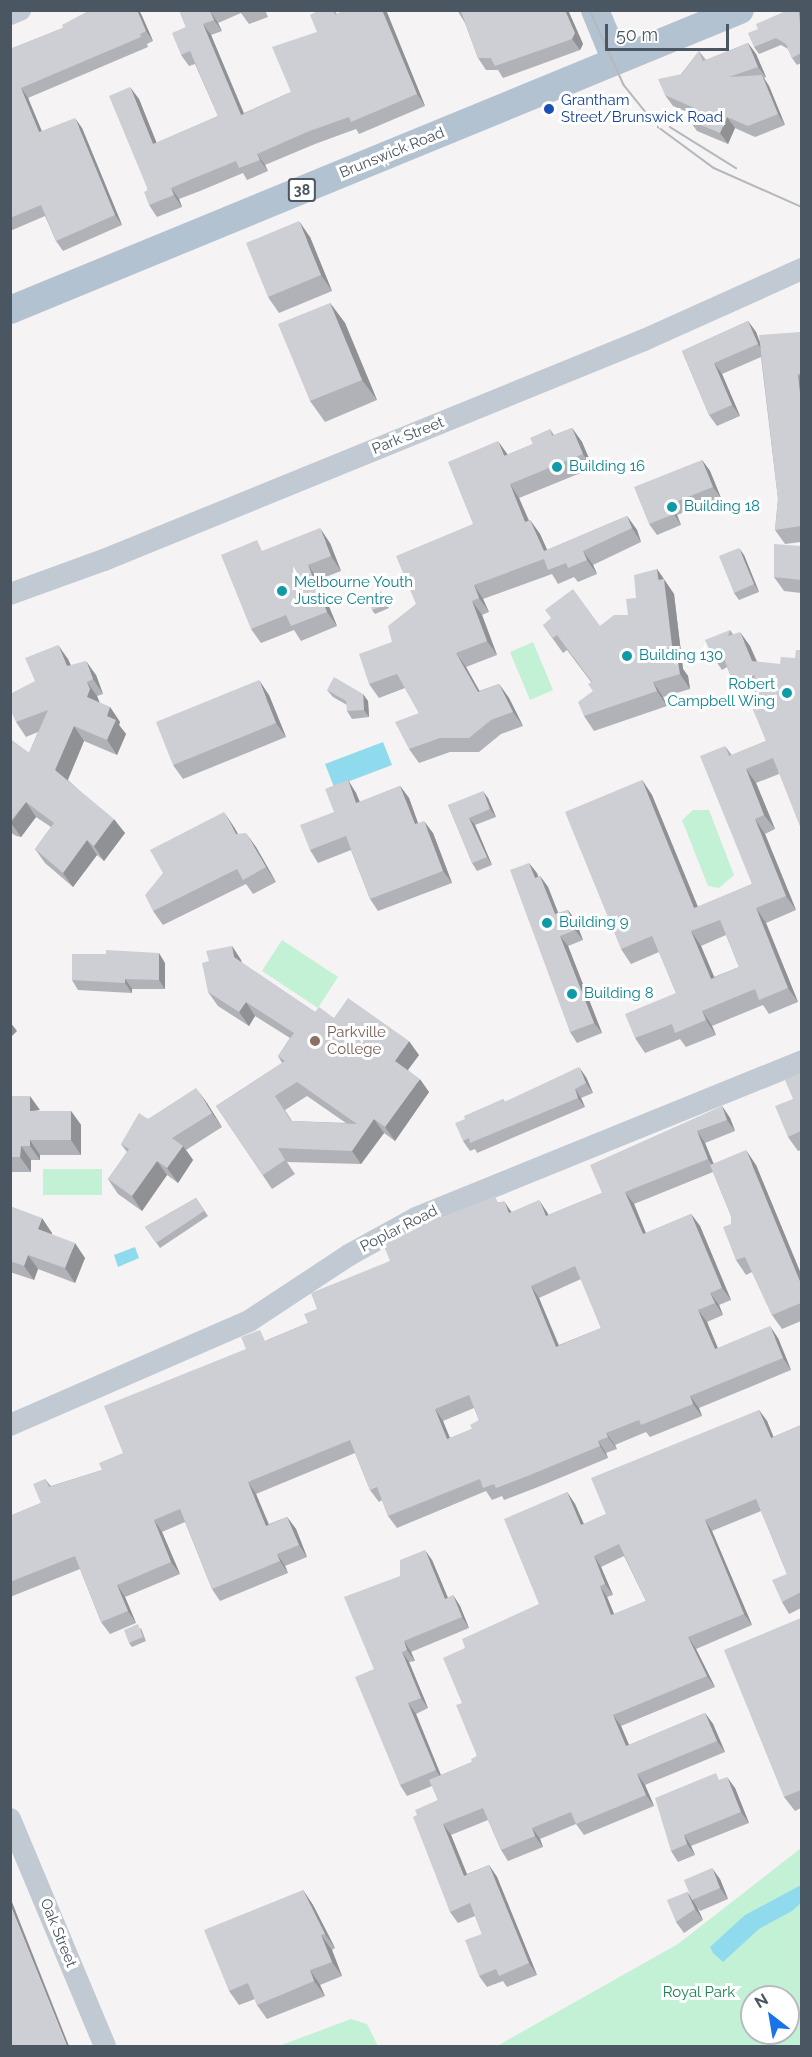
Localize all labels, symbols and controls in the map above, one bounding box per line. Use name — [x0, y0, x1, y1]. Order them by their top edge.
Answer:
scale bar — [608, 12, 732, 50]
text: 50 m — [616, 24, 658, 45]
place label: Grantham Street/Brunswick Road — [561, 91, 723, 126]
marker: Grantham Street/Brunswick Road — [542, 102, 556, 116]
street label: Brunswick Road — [337, 124, 447, 182]
road number: 38 — [287, 179, 317, 201]
street label: Park Street — [369, 413, 447, 459]
place label: Building 16 — [569, 458, 645, 476]
marker: Building 16 — [550, 460, 564, 474]
place label: Building 18 — [684, 498, 760, 516]
marker: Building 18 — [665, 500, 679, 514]
place label: Melbourne Youth Justice Centre — [294, 573, 414, 608]
marker: Melbourne Youth Justice Centre — [275, 584, 289, 598]
place label: Building 130 — [639, 647, 723, 665]
marker: Building 130 — [620, 649, 634, 663]
place label: Robert Campbell Wing — [666, 675, 775, 710]
marker: Robert Campbell Wing — [780, 686, 794, 700]
place label: Building 9 — [559, 914, 628, 932]
marker: Building 9 — [540, 916, 554, 930]
place label: Building 8 — [584, 985, 654, 1003]
marker: Building 8 — [565, 987, 579, 1001]
place label: Parkville College — [327, 1023, 386, 1058]
marker: Parkville College — [308, 1034, 322, 1048]
street label: Poplar Road — [357, 1202, 441, 1256]
street label: Oak Street — [36, 1896, 80, 1970]
park label: Royal Park — [663, 1984, 735, 2002]
north arrow — [740, 1985, 800, 2045]
text: N — [751, 1990, 772, 2012]

